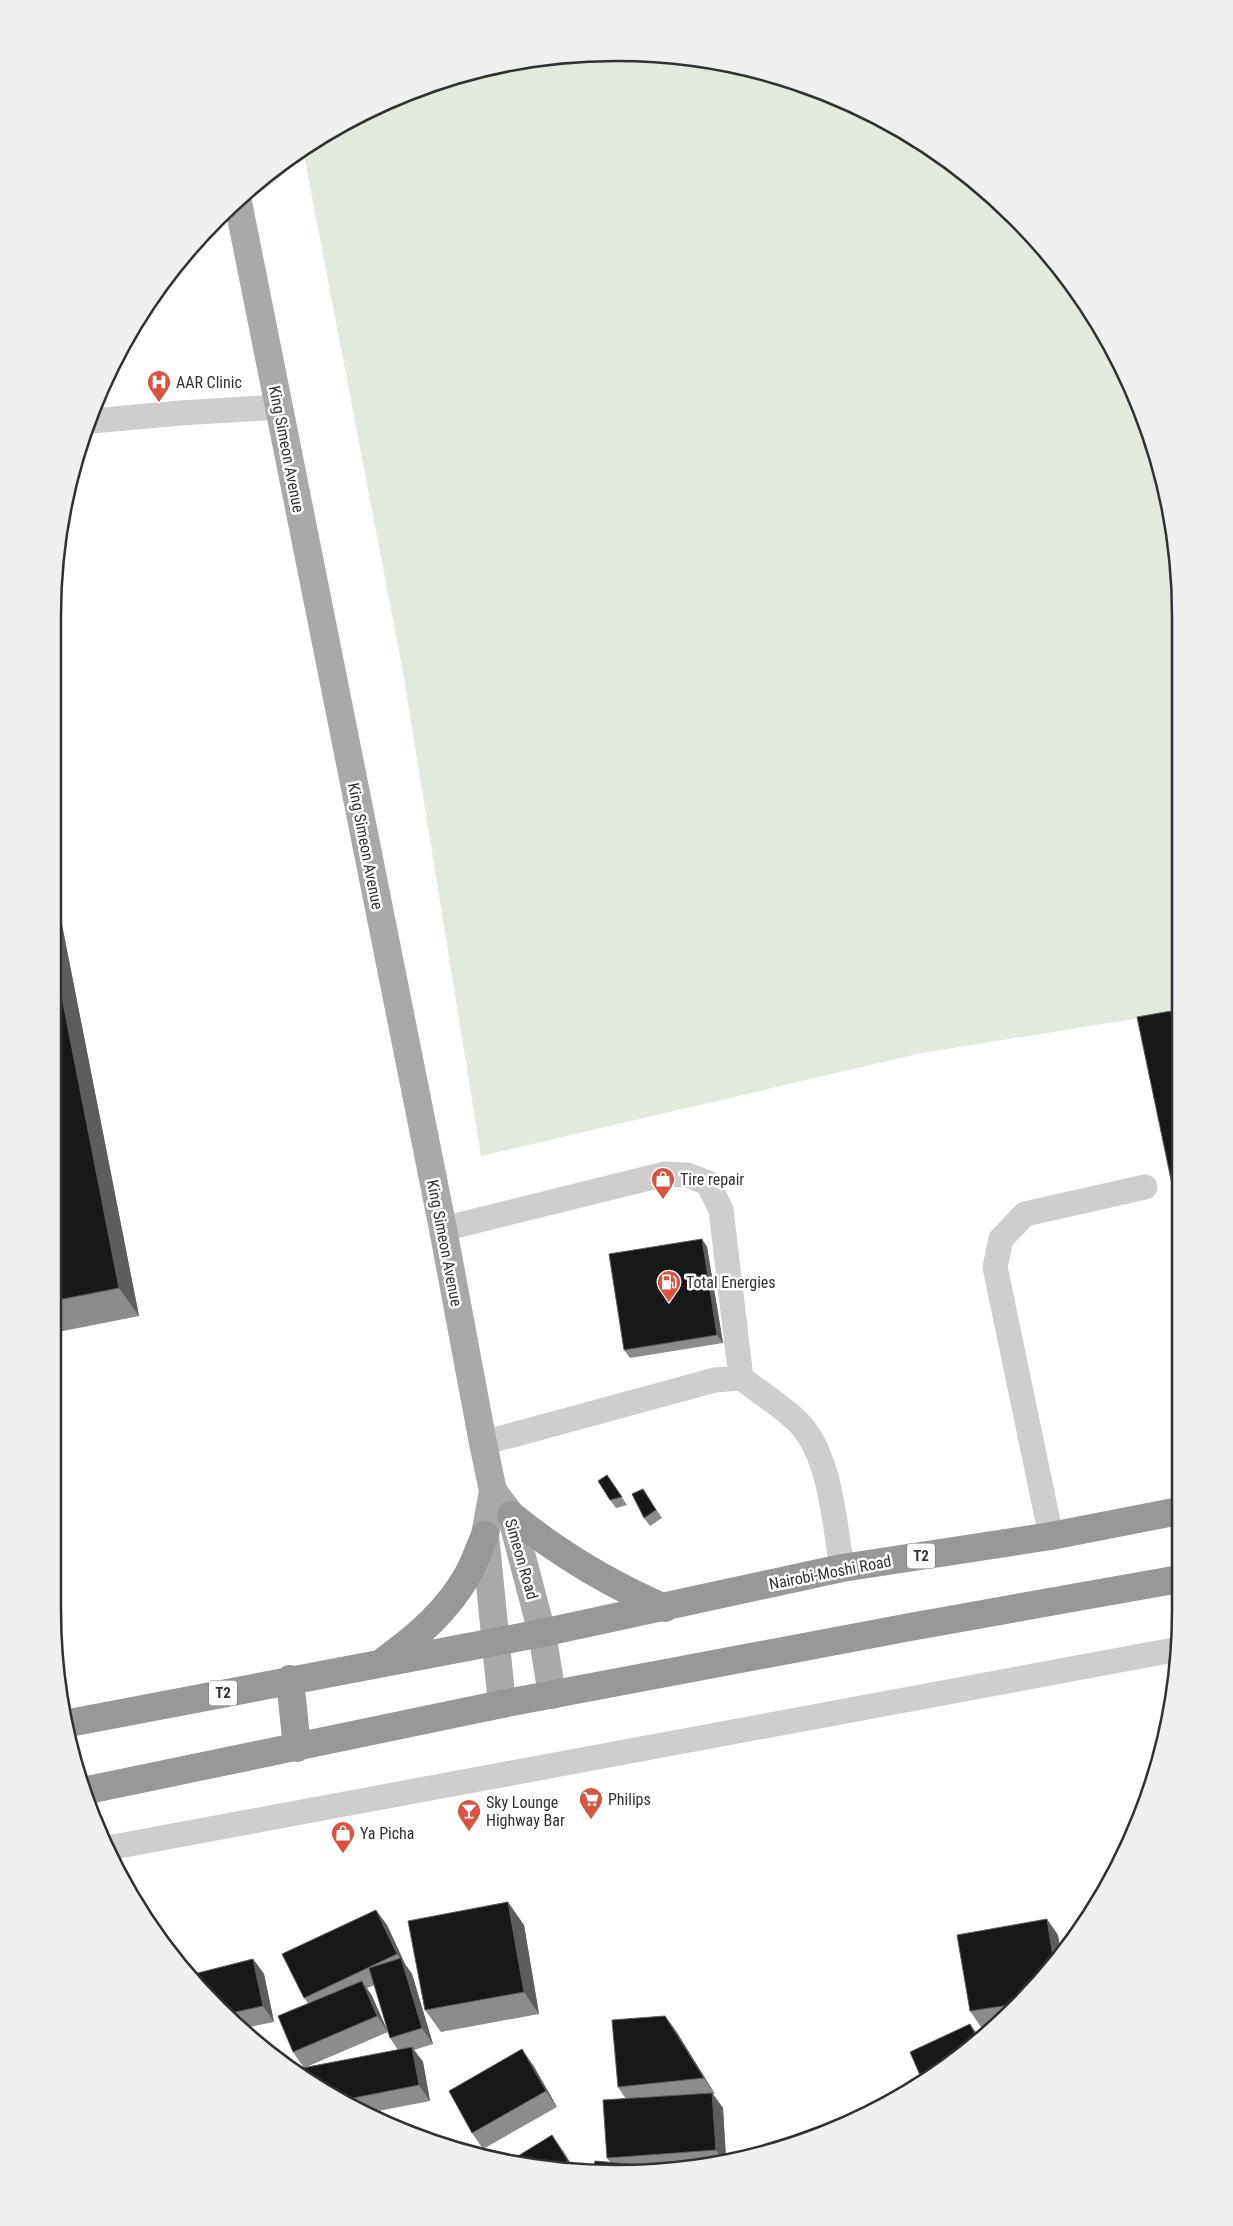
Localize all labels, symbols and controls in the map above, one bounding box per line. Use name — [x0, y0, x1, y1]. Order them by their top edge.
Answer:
hospital icon: AAR Clinic — [146, 369, 172, 403]
place label: AAR Clinic — [176, 373, 242, 392]
street label: King Simeon Avenue — [265, 384, 308, 514]
street label: King Simeon Avenue — [344, 781, 387, 911]
shop icon: Tire repair — [650, 1166, 676, 1200]
place label: Tire repair — [680, 1170, 744, 1189]
street label: King Simeon Avenue — [423, 1178, 466, 1308]
fuel station icon: Total Energies — [656, 1269, 682, 1303]
place label: Total Energies — [686, 1273, 776, 1292]
street label: Simeon Road — [501, 1517, 542, 1602]
road number: T2 — [907, 1544, 935, 1568]
street label: Nairobi-Moshi Road — [767, 1551, 893, 1594]
road number: T2 — [209, 1680, 237, 1706]
supermarket icon: Philips — [578, 1786, 604, 1820]
place label: Philips — [608, 1790, 651, 1809]
place label: Sky Lounge Highway Bar — [486, 1793, 565, 1830]
bar icon: Sky Lounge Highway Bar — [456, 1798, 482, 1832]
shop icon: Ya Picha — [330, 1820, 356, 1854]
place label: Ya Picha — [360, 1824, 414, 1843]

